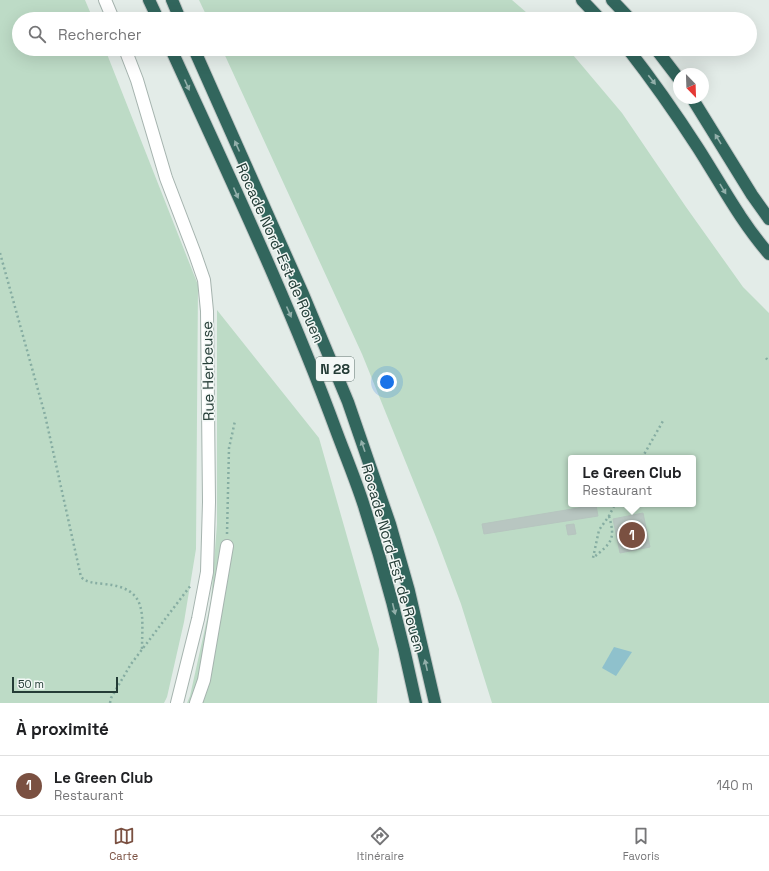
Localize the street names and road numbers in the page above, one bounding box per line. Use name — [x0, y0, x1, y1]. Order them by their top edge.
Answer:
street label: Rocade Nord-Est de Rouen — [232, 160, 329, 346]
street label: Rue Herbeuse — [197, 321, 218, 421]
road number: N 28 — [316, 357, 354, 381]
street label: Rocade Nord-Est de Rouen — [357, 462, 429, 654]

